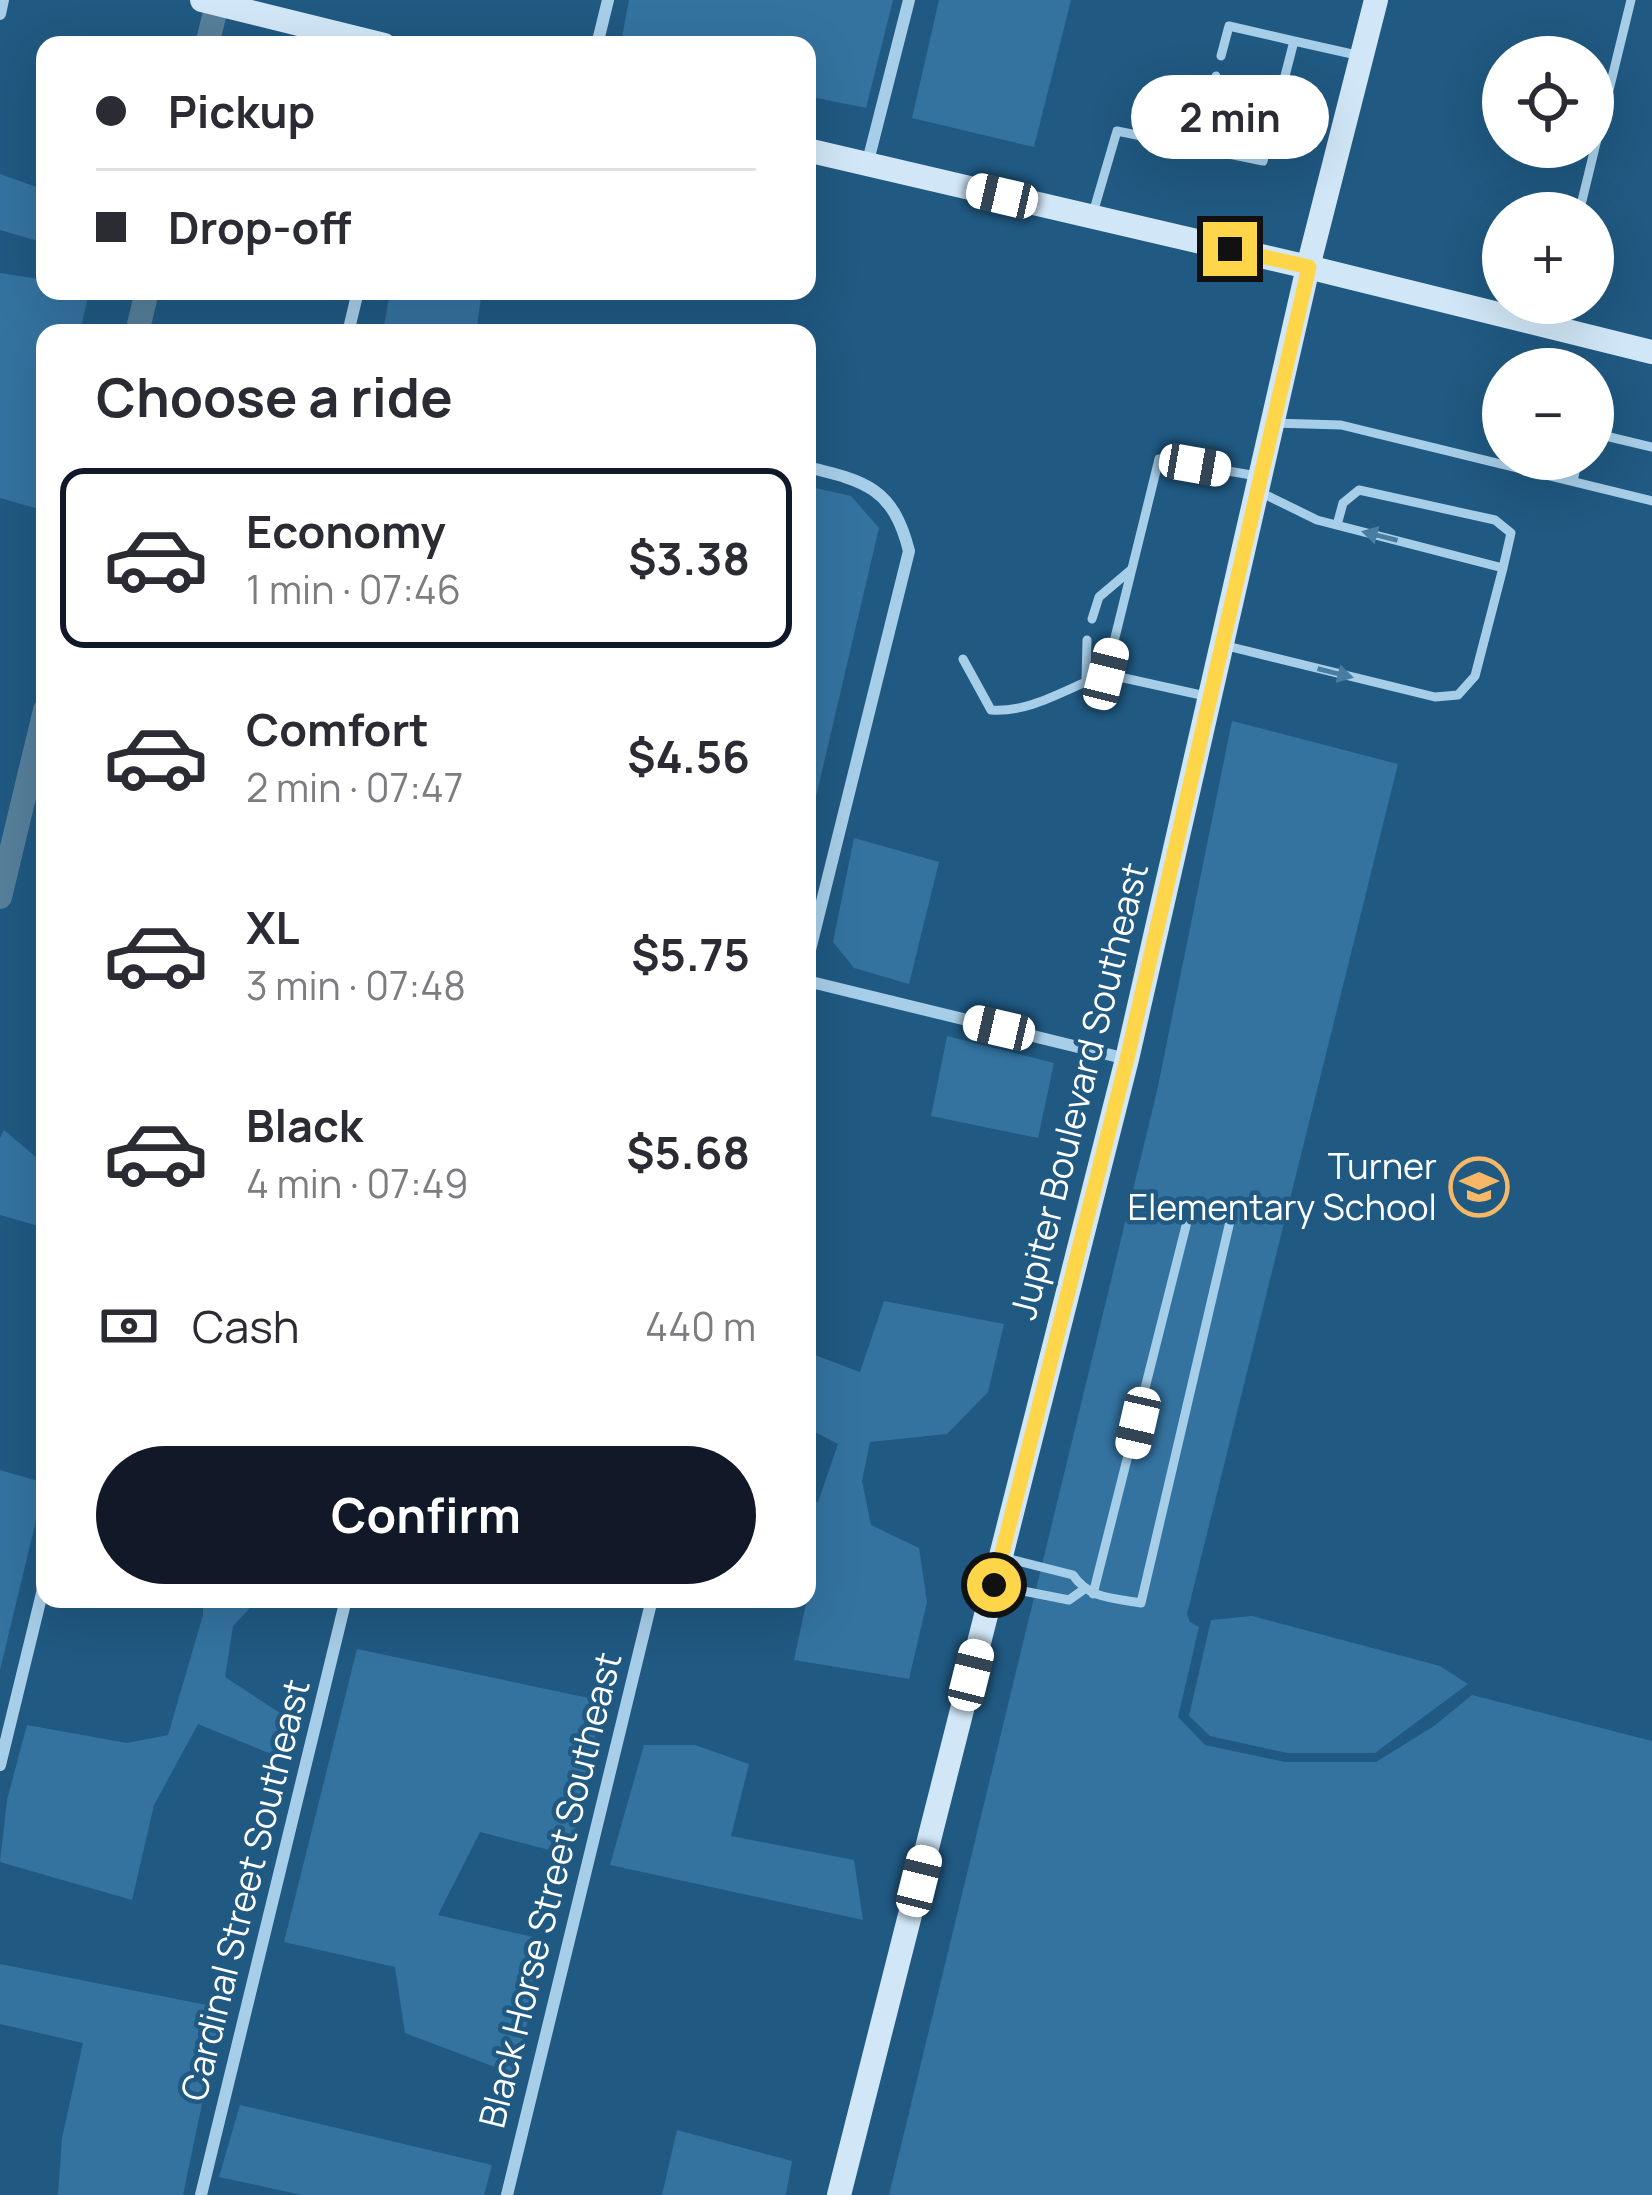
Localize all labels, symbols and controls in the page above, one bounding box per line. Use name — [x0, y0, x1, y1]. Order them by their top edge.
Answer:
map controls — [1482, 36, 1614, 480]
button: locate — [1482, 36, 1614, 168]
callout: 2 min — [1131, 75, 1329, 159]
text: Pickup — [168, 80, 315, 142]
text: 2 min — [1179, 90, 1281, 144]
car — [963, 170, 1041, 222]
button: + — [1482, 192, 1614, 324]
text: Drop-off — [168, 196, 351, 258]
route end — [1203, 222, 1257, 276]
button: − — [1482, 348, 1614, 480]
text: Choose a ride — [96, 359, 453, 433]
car — [1156, 441, 1234, 489]
text: Economy — [246, 500, 446, 562]
icon: car — [102, 504, 210, 612]
one-way arrow — [1362, 526, 1399, 545]
text: $3.38 — [628, 527, 750, 589]
text: 1 min · 07:46 — [246, 562, 461, 616]
car — [1080, 635, 1132, 713]
one-way arrow — [1317, 664, 1354, 683]
text: Comfort — [246, 698, 429, 760]
icon: car — [102, 702, 210, 810]
text: $4.56 — [627, 725, 750, 787]
text: 2 min · 07:47 — [246, 760, 463, 814]
street label: Jupiter Boulevard Southeast — [998, 857, 1159, 1324]
text: XL — [246, 896, 300, 958]
icon: car — [102, 900, 210, 1008]
text: $5.75 — [631, 923, 750, 985]
text: 3 min · 07:48 — [246, 958, 466, 1012]
car — [960, 1002, 1038, 1054]
text: Black — [246, 1094, 363, 1156]
icon: car — [102, 1098, 210, 1206]
text: $5.68 — [626, 1121, 750, 1183]
place label: Turner Elementary School — [1127, 1141, 1437, 1231]
text: 4 min · 07:49 — [246, 1156, 468, 1210]
school or university icon: Turner Elementary School — [1448, 1156, 1510, 1218]
icon: cash — [96, 1293, 162, 1359]
text: Cash — [192, 1295, 300, 1357]
text: 440 m — [645, 1299, 756, 1353]
car — [1112, 1384, 1164, 1462]
button: Confirm — [96, 1446, 756, 1584]
route start — [967, 1558, 1021, 1612]
car — [945, 1636, 997, 1714]
street label: Black Horse Street Southeast — [467, 1647, 632, 2133]
street label: Cardinal Street Southeast — [168, 1674, 321, 2106]
car — [893, 1842, 945, 1920]

